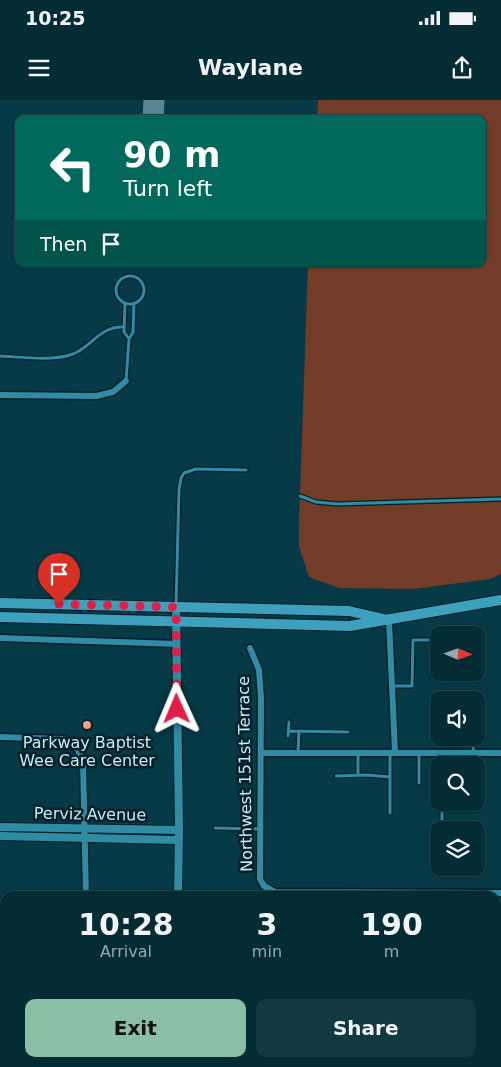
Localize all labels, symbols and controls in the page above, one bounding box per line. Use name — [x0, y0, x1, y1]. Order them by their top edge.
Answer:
text: 10:25 — [25, 7, 85, 29]
icon: menu — [25, 54, 53, 82]
icon: share — [448, 54, 476, 82]
text: Waylane — [198, 55, 303, 80]
icon: left — [40, 135, 105, 200]
text: 90 m — [123, 135, 220, 175]
text: Turn left — [123, 176, 212, 201]
icon: arrive — [97, 230, 125, 258]
text: Then — [40, 233, 87, 255]
pin — [38, 553, 80, 604]
icon: arrive — [45, 560, 73, 588]
north arrow — [430, 626, 485, 681]
map controls — [430, 626, 485, 876]
street label: Northwest 151st Terrace — [234, 676, 256, 872]
position arrow — [150, 682, 202, 734]
button: sound — [430, 691, 485, 746]
marker: Parkway Baptist Wee Care Center — [81, 719, 93, 731]
place label: Parkway Baptist Wee Care Center — [19, 733, 155, 770]
button: search — [430, 756, 485, 811]
street label: Perviz Avenue — [34, 804, 146, 824]
button: layers — [430, 821, 485, 876]
text: 10:28 — [78, 907, 174, 942]
text: 3 — [256, 907, 277, 942]
text: 190 — [360, 907, 423, 942]
text: Arrival — [100, 942, 152, 961]
text: min — [252, 942, 282, 961]
text: m — [384, 942, 399, 961]
button: Exit — [25, 999, 246, 1057]
button: Share — [256, 999, 476, 1057]

